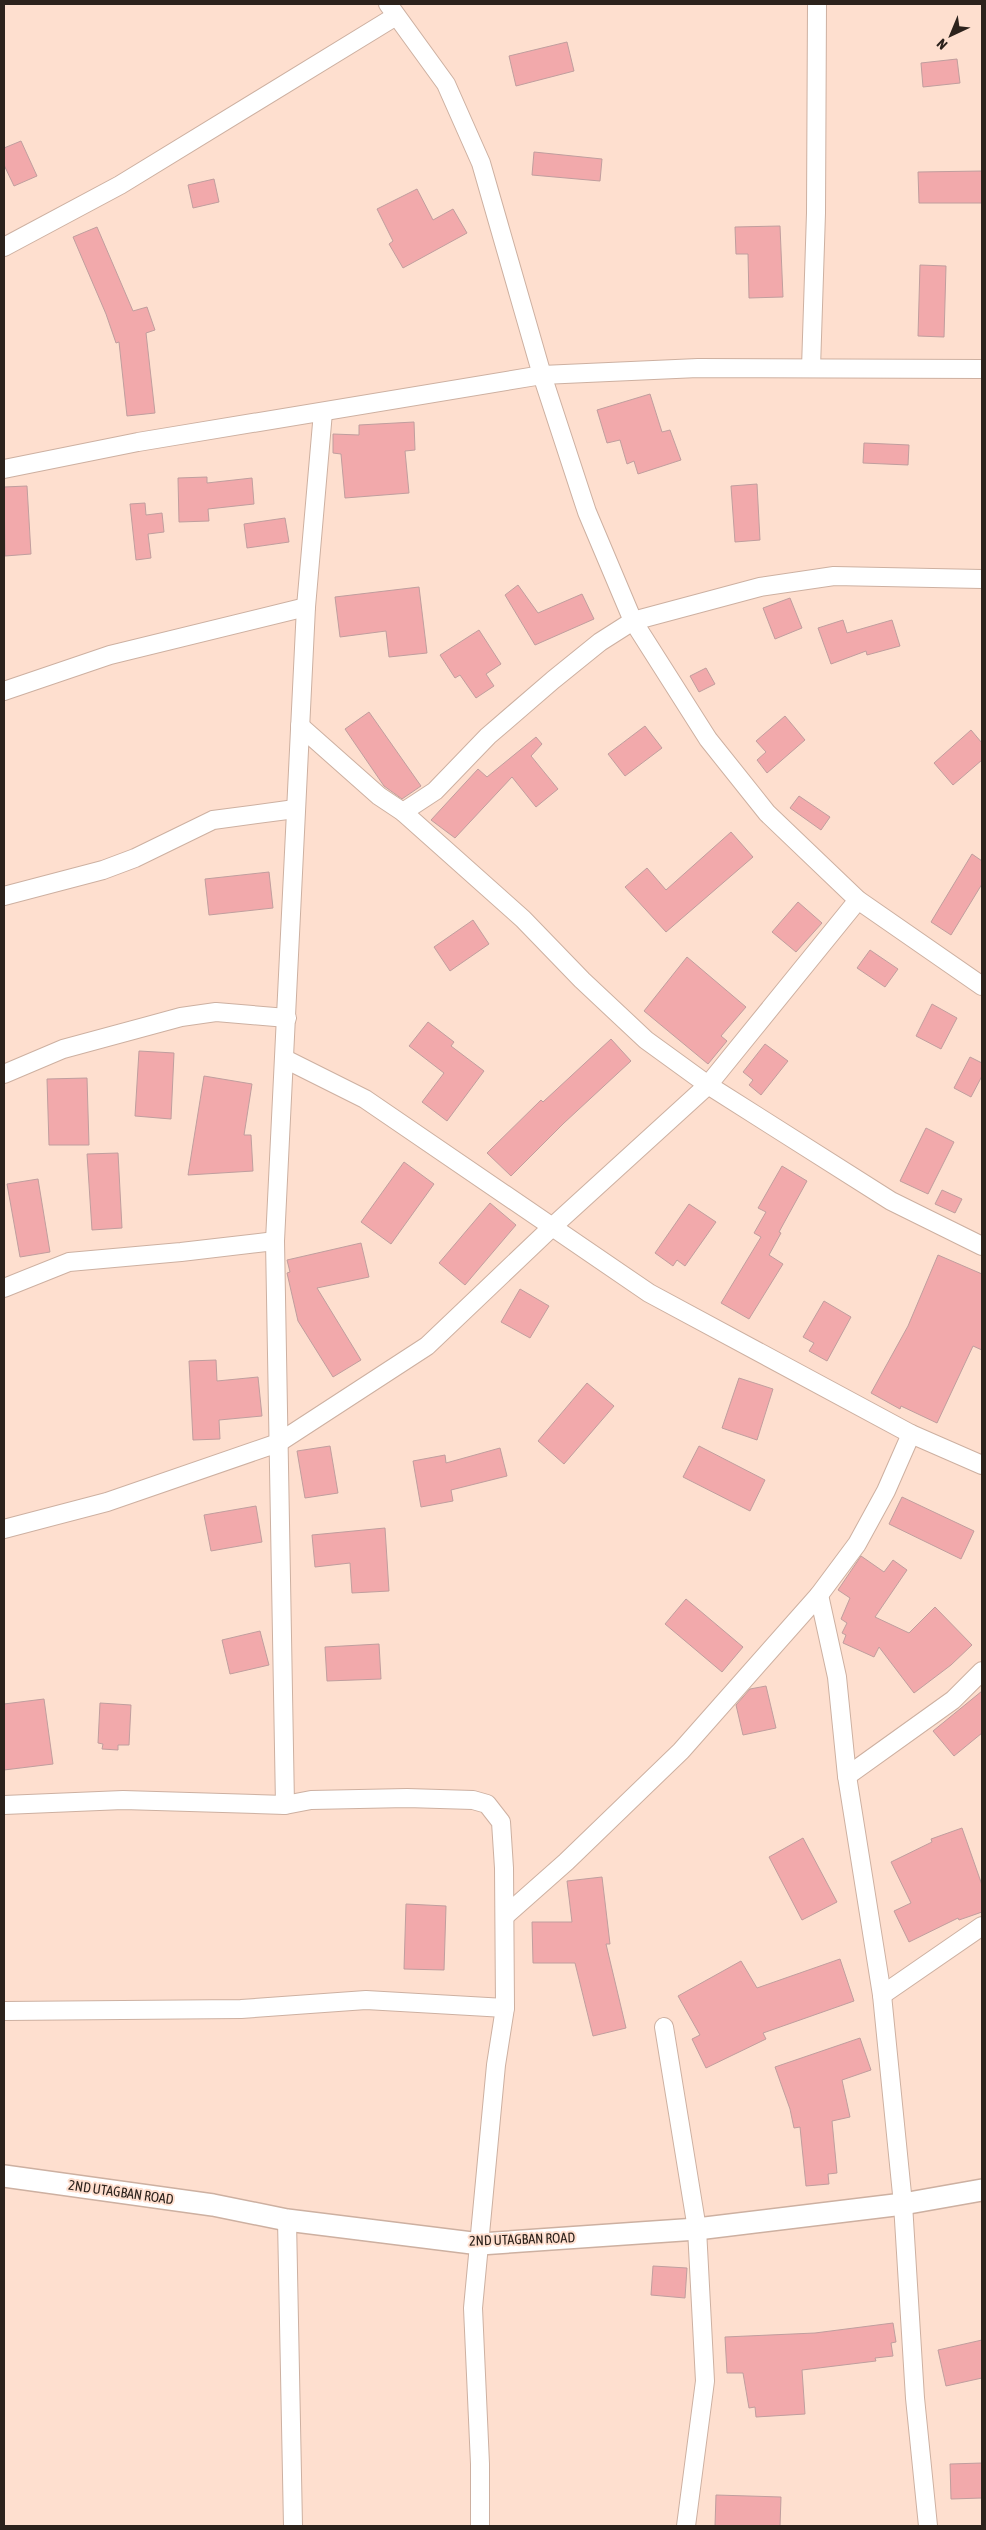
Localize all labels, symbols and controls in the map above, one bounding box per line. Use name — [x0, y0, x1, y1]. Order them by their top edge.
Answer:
north arrow — [926, 10, 976, 60]
text: N — [933, 36, 950, 53]
street label: 2ND UTAGBAN ROAD — [67, 2177, 175, 2207]
street label: 2ND UTAGBAN ROAD — [469, 2229, 575, 2249]

